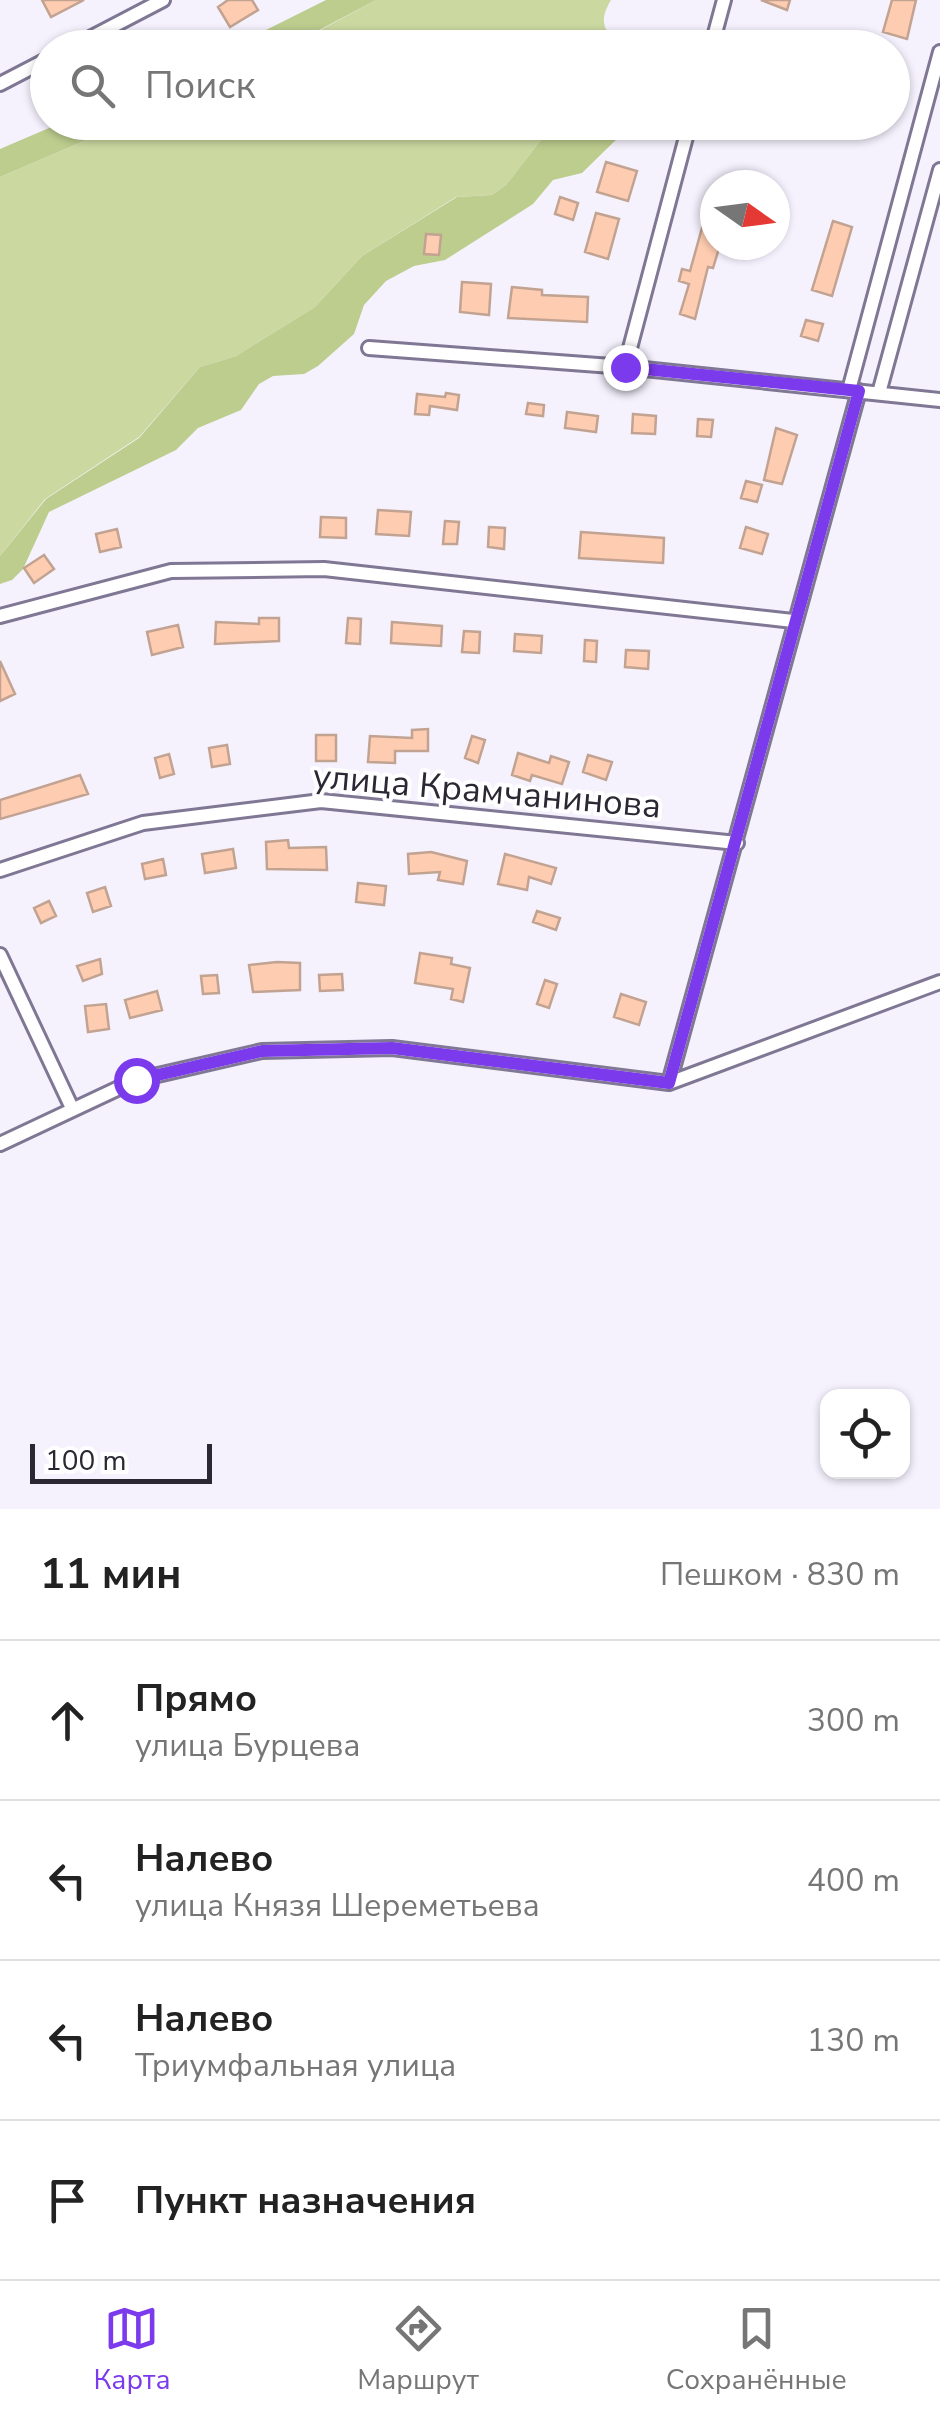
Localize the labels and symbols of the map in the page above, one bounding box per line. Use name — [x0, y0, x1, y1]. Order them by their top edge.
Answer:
north arrow — [700, 170, 790, 260]
route end — [603, 345, 649, 391]
street label: улица Крамчанинова — [311, 752, 663, 830]
route start — [114, 1058, 160, 1104]
scale bar — [30, 1439, 212, 1484]

